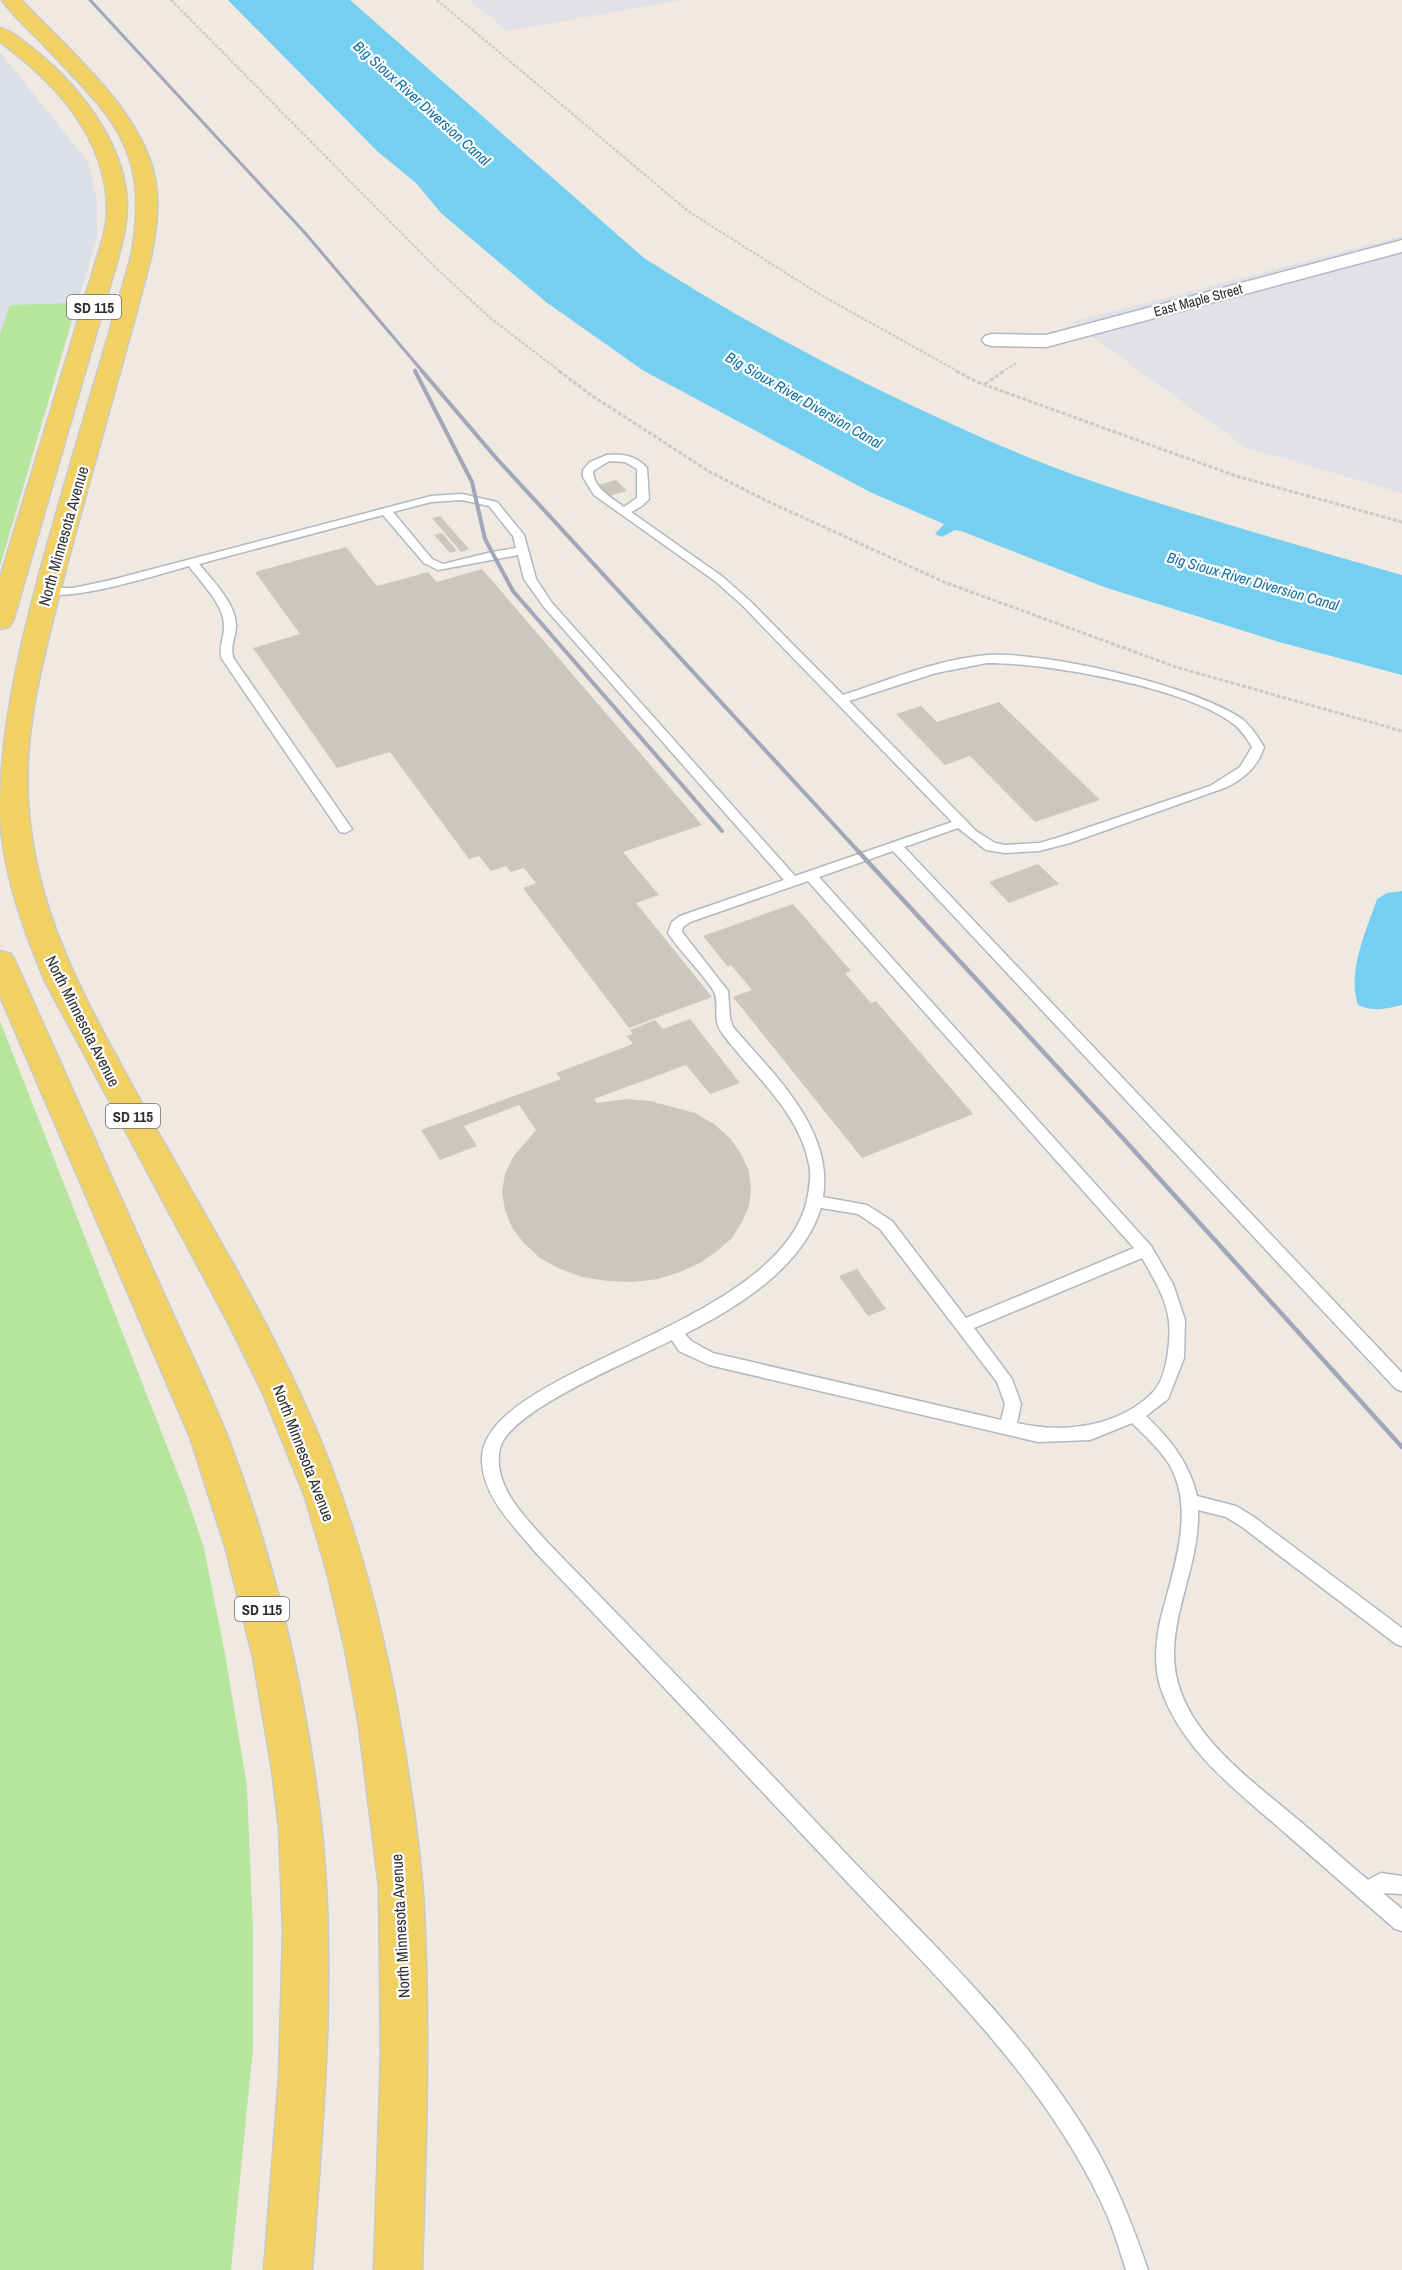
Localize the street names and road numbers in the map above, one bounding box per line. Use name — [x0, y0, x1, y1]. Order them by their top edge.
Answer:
street label: East Maple Street — [1152, 279, 1244, 321]
road number: SD 115 — [67, 295, 121, 319]
street label: North Minnesota Avenue — [33, 464, 93, 608]
street label: North Minnesota Avenue — [40, 952, 126, 1090]
road number: SD 115 — [106, 1104, 160, 1128]
street label: North Minnesota Avenue — [268, 1382, 340, 1524]
road number: SD 115 — [235, 1597, 289, 1621]
street label: North Minnesota Avenue — [385, 1853, 415, 1999]

